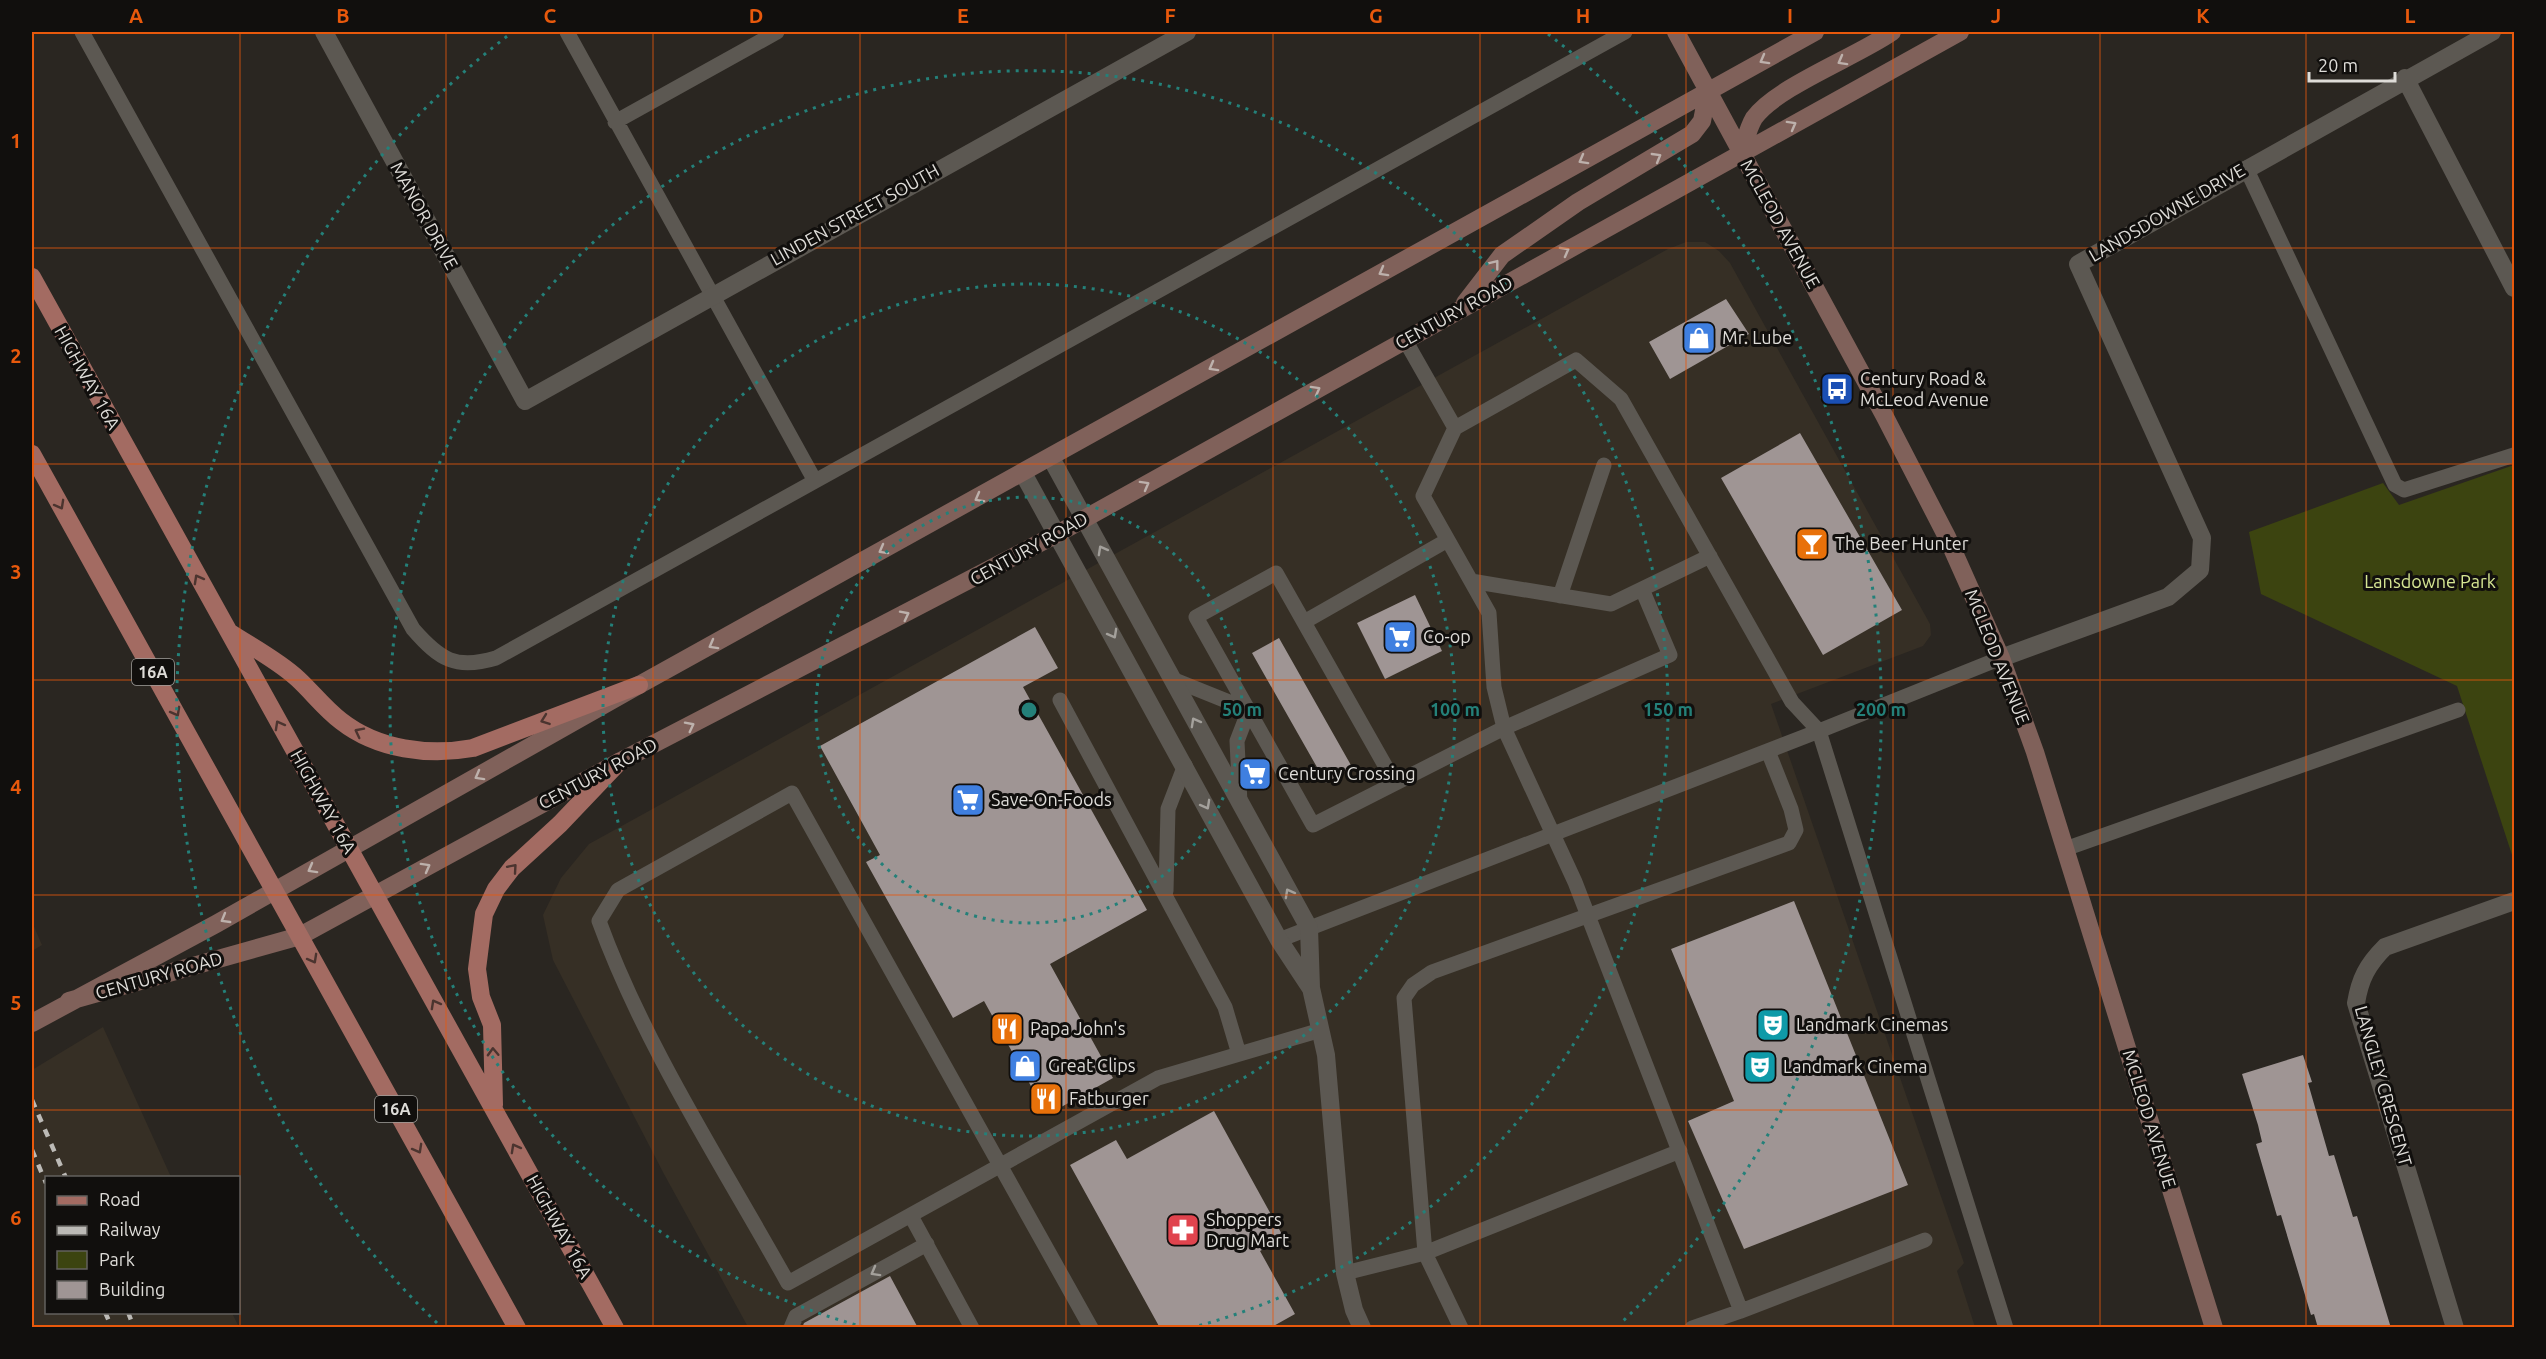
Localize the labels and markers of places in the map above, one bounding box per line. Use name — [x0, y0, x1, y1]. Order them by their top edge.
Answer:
shop icon: Mr. Lube — [1681, 320, 1717, 356]
place label: Mr. Lube — [1722, 327, 1792, 347]
place label: Century Road & McLeod Avenue — [1860, 368, 1989, 409]
bus stop icon: Century Road & McLeod Avenue — [1819, 371, 1855, 407]
bar icon: The Beer Hunter — [1794, 526, 1830, 562]
place label: The Beer Hunter — [1835, 533, 1969, 553]
supermarket icon: Co-op — [1382, 619, 1418, 655]
place label: Co-op — [1423, 626, 1471, 646]
centre of rings — [1019, 700, 1039, 720]
supermarket icon: Century Crossing — [1237, 756, 1273, 792]
place label: Century Crossing — [1278, 763, 1416, 783]
supermarket icon: Save-On-Foods — [950, 782, 986, 818]
place label: Save-On-Foods — [991, 789, 1112, 809]
theatre icon: Landmark Cinemas — [1755, 1007, 1791, 1043]
restaurant icon: Papa John's — [989, 1011, 1025, 1047]
place label: Landmark Cinemas — [1796, 1014, 1948, 1034]
place label: Papa John's — [1030, 1018, 1126, 1038]
shop icon: Great Clips — [1007, 1048, 1043, 1084]
theatre icon: Landmark Cinema — [1742, 1049, 1778, 1085]
place label: Great Clips — [1048, 1055, 1136, 1075]
place label: Landmark Cinema — [1783, 1056, 1927, 1076]
restaurant icon: Fatburger — [1028, 1081, 1064, 1117]
place label: Fatburger — [1069, 1088, 1149, 1108]
place label: Shoppers Drug Mart — [1206, 1209, 1289, 1250]
pharmacy icon: Shoppers Drug Mart — [1165, 1212, 1201, 1248]

